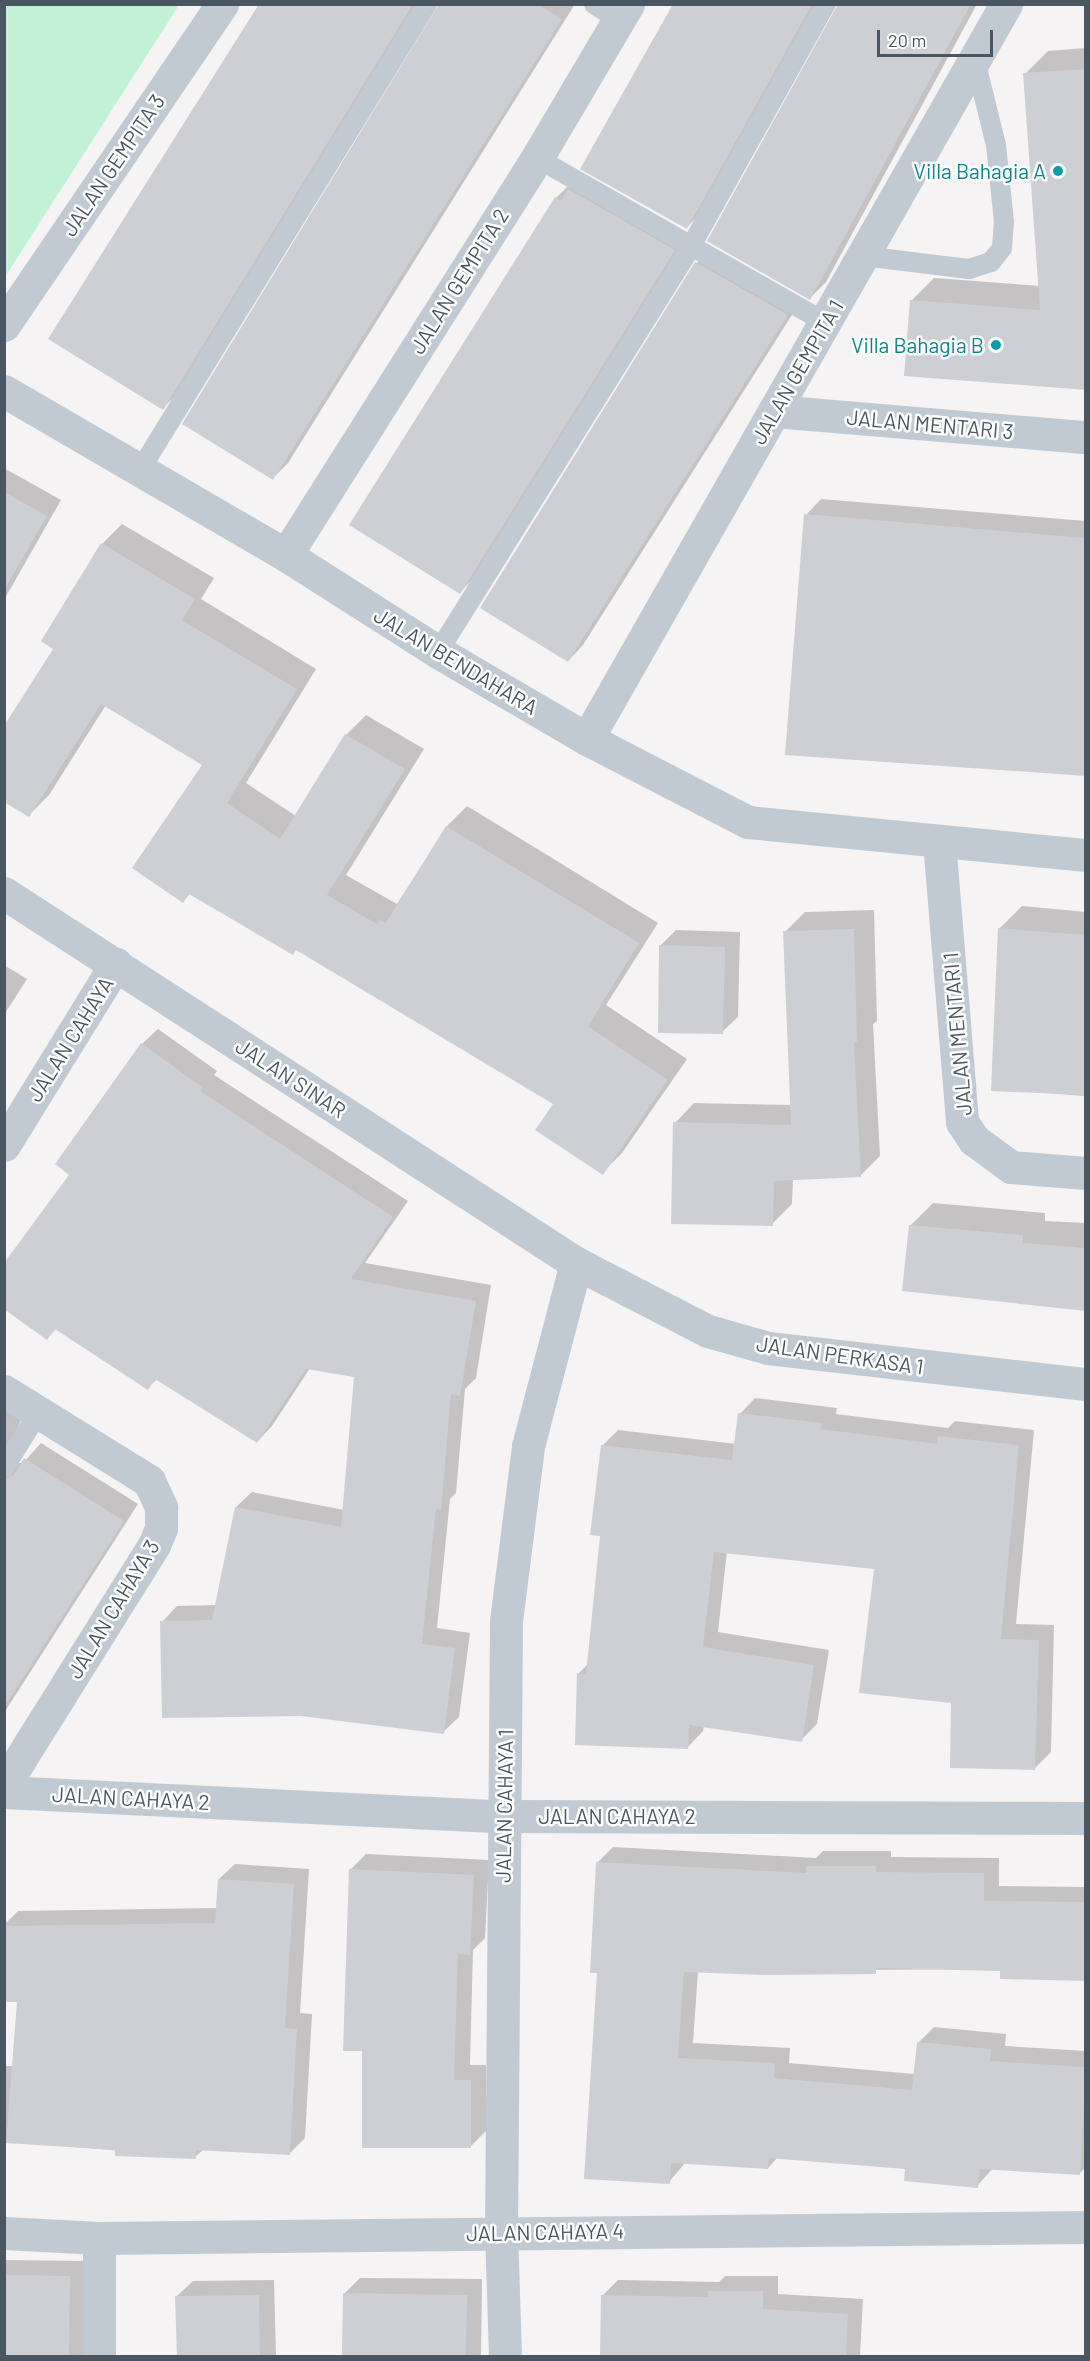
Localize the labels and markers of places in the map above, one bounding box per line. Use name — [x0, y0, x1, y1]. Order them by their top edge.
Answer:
place label: Villa Bahagia A — [914, 158, 1046, 184]
marker: Villa Bahagia A — [1051, 164, 1065, 178]
place label: Villa Bahagia B — [851, 332, 984, 358]
marker: Villa Bahagia B — [989, 338, 1003, 352]

